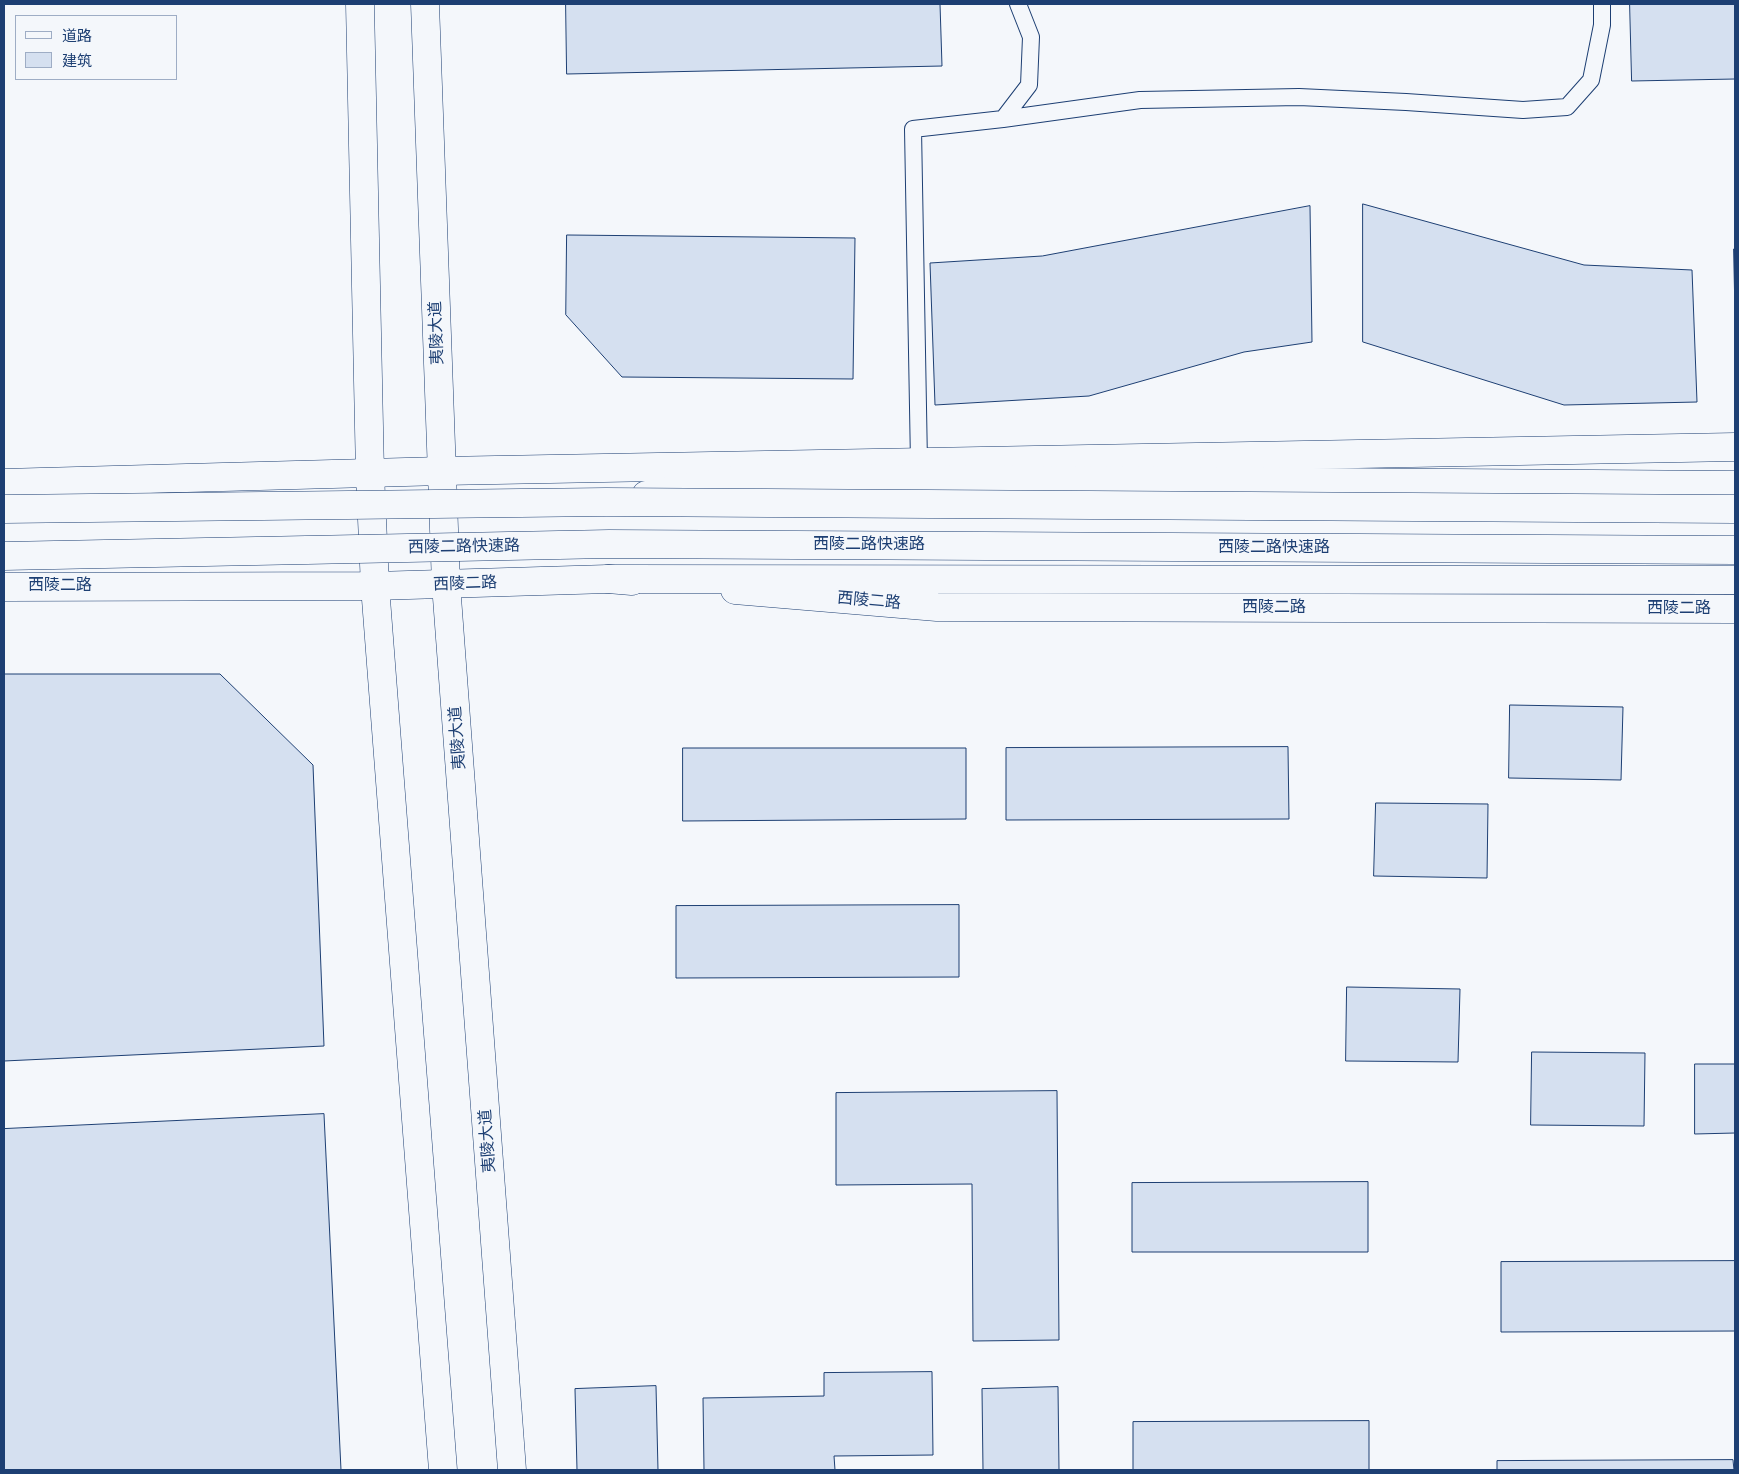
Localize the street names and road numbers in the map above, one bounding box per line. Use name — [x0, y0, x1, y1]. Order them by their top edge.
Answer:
street label: 夷陵大道 — [426, 301, 448, 365]
street label: 西陵二路快速路 — [813, 535, 925, 555]
street label: 西陵二路快速路 — [408, 536, 520, 558]
street label: 西陵二路快速路 — [1218, 538, 1330, 558]
street label: 西陵二路 — [433, 573, 497, 595]
street label: 西陵二路 — [28, 576, 92, 596]
street label: 西陵二路 — [836, 589, 902, 613]
street label: 西陵二路 — [1242, 598, 1306, 618]
street label: 西陵二路 — [1647, 599, 1711, 619]
street label: 夷陵大道 — [446, 705, 470, 771]
street label: 夷陵大道 — [476, 1108, 500, 1174]

